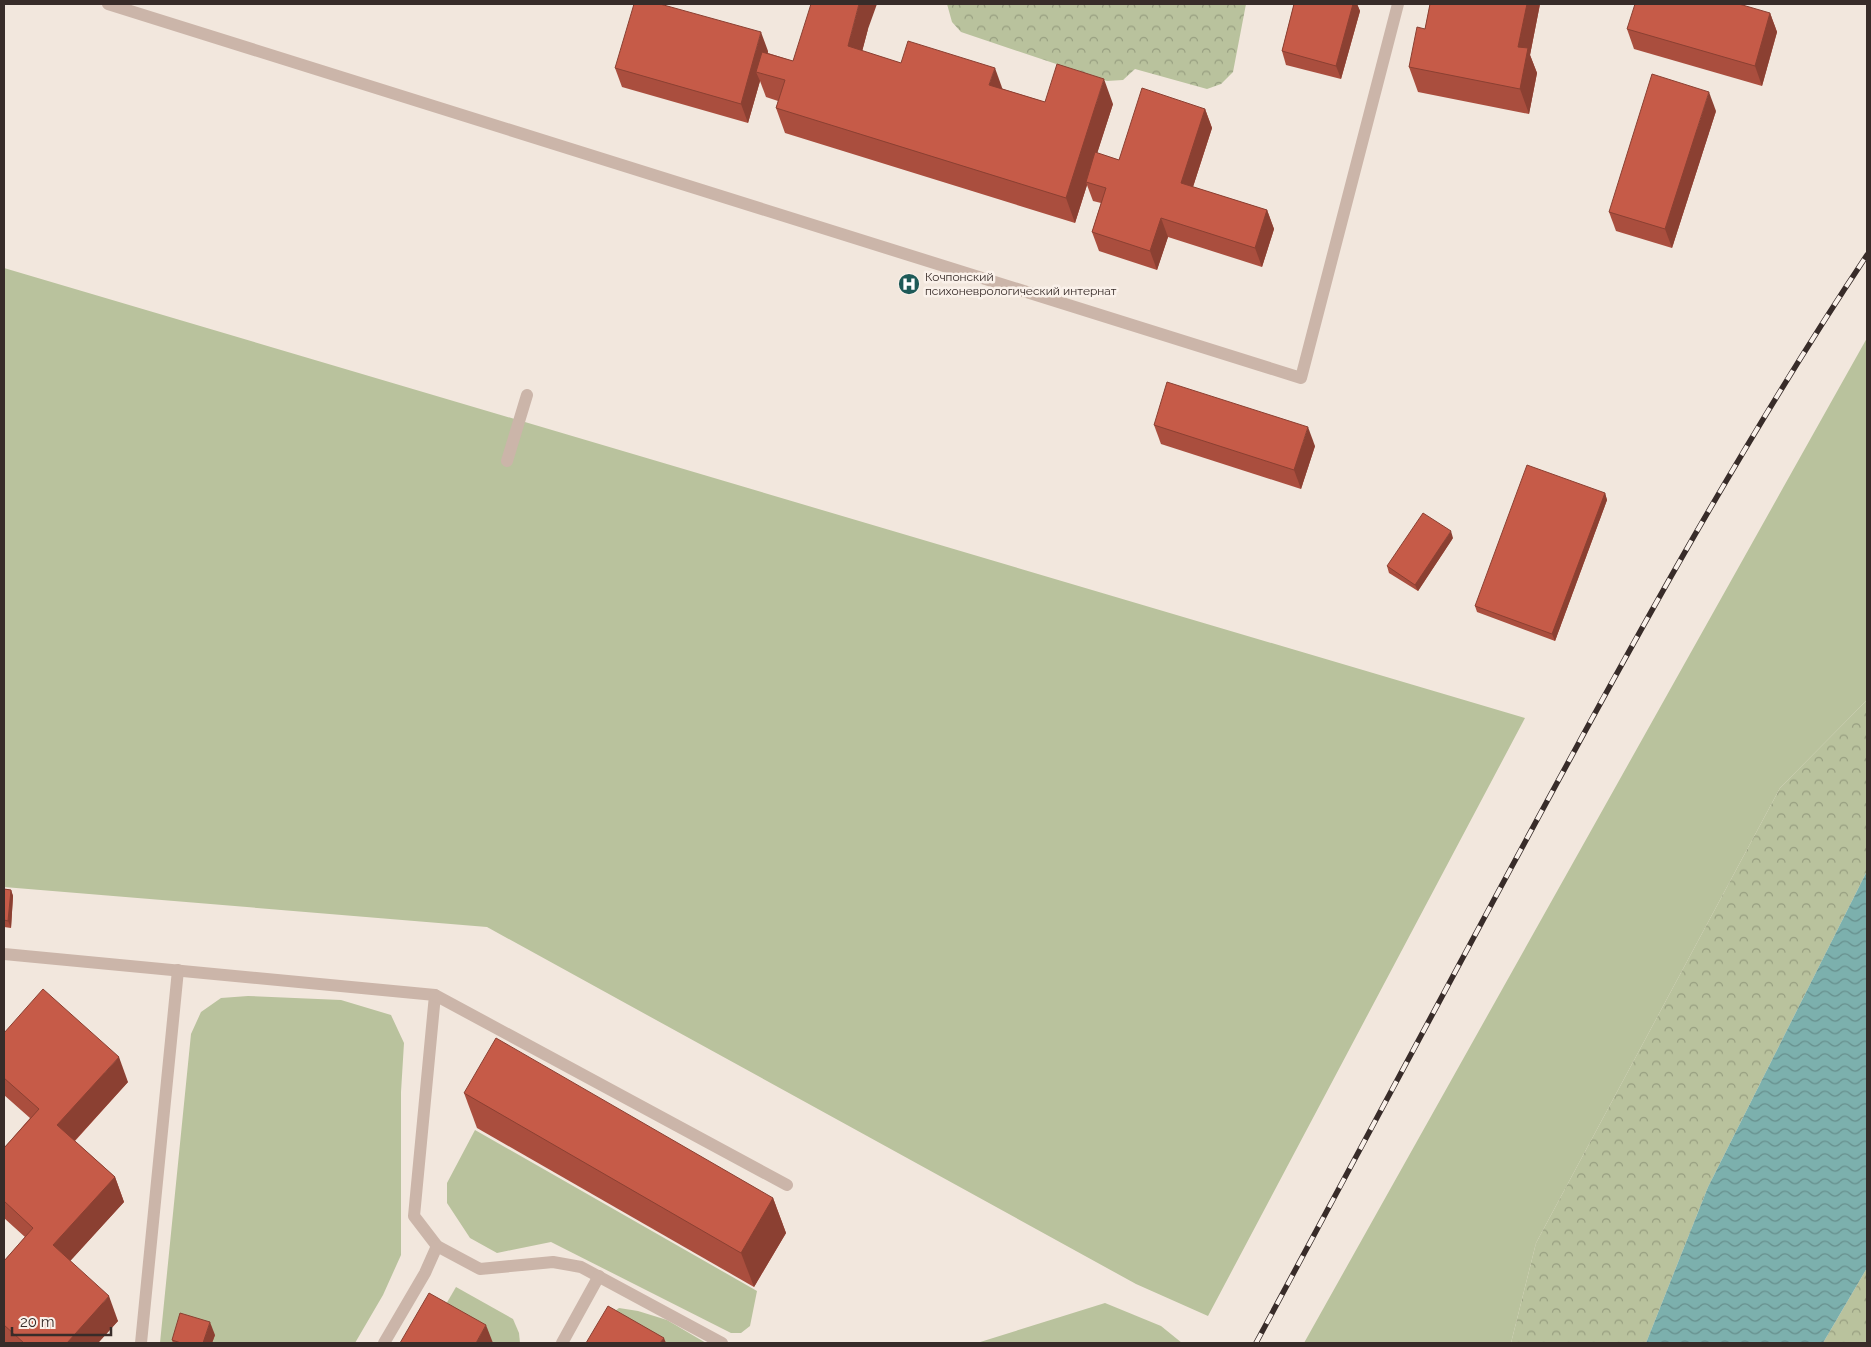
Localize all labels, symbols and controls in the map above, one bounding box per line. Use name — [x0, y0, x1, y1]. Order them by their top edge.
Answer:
place label: Кочпонский психоневрологический интернат — [925, 270, 1117, 298]
hospital icon: Кочпонский психоневрологический интернат — [897, 272, 921, 296]
scale bar — [12, 1304, 111, 1336]
text: 20 m — [20, 1313, 55, 1331]

